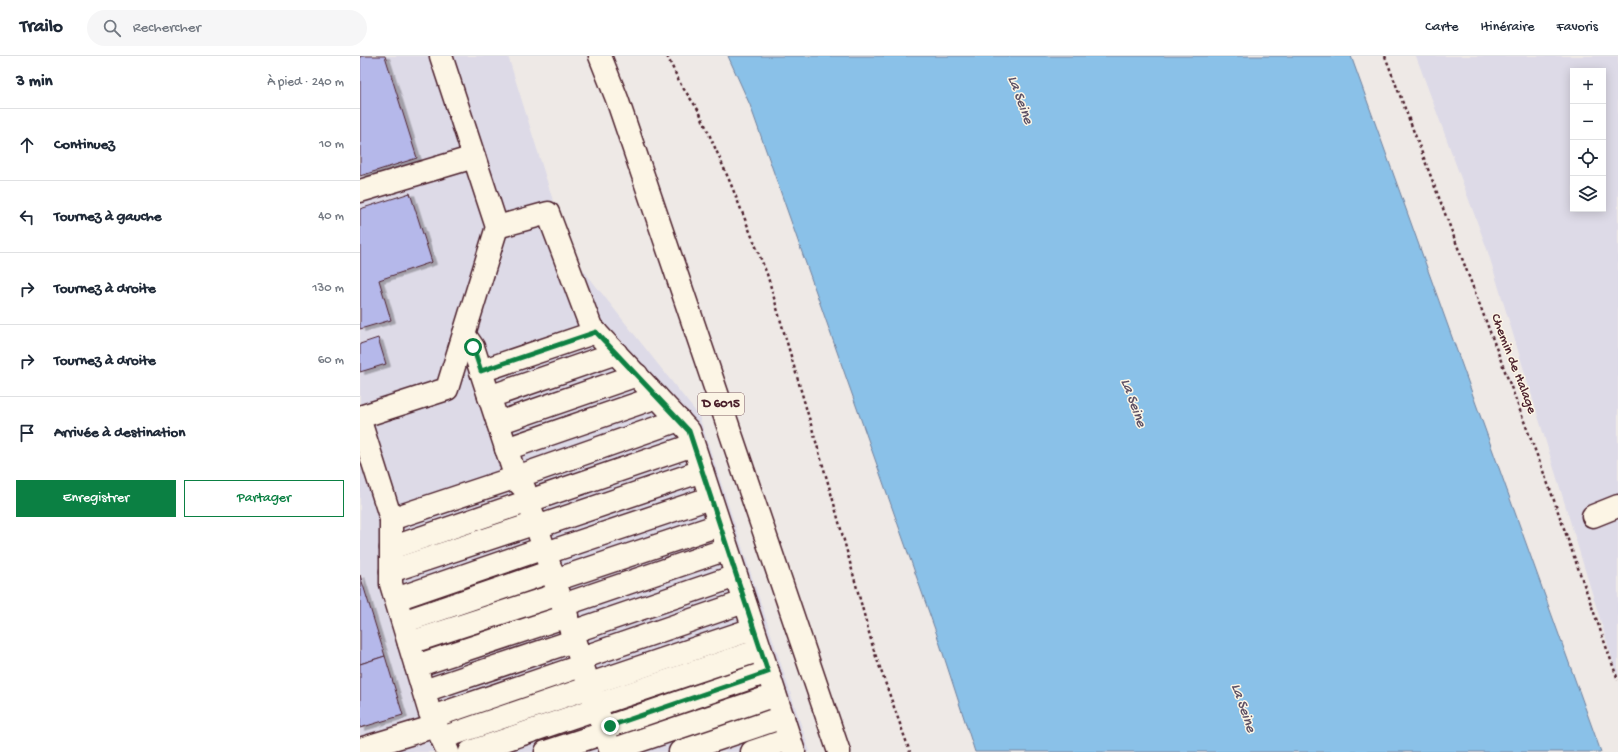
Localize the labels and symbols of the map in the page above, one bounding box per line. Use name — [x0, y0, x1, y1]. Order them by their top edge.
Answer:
water label: La Seine — [1003, 73, 1037, 128]
street label: Chemin de Halage — [1486, 312, 1540, 417]
route start — [464, 338, 482, 356]
water label: La Seine — [1116, 376, 1150, 431]
road number: D 6015 — [698, 393, 744, 415]
water label: La Seine — [1226, 681, 1260, 736]
route end — [601, 717, 619, 735]

